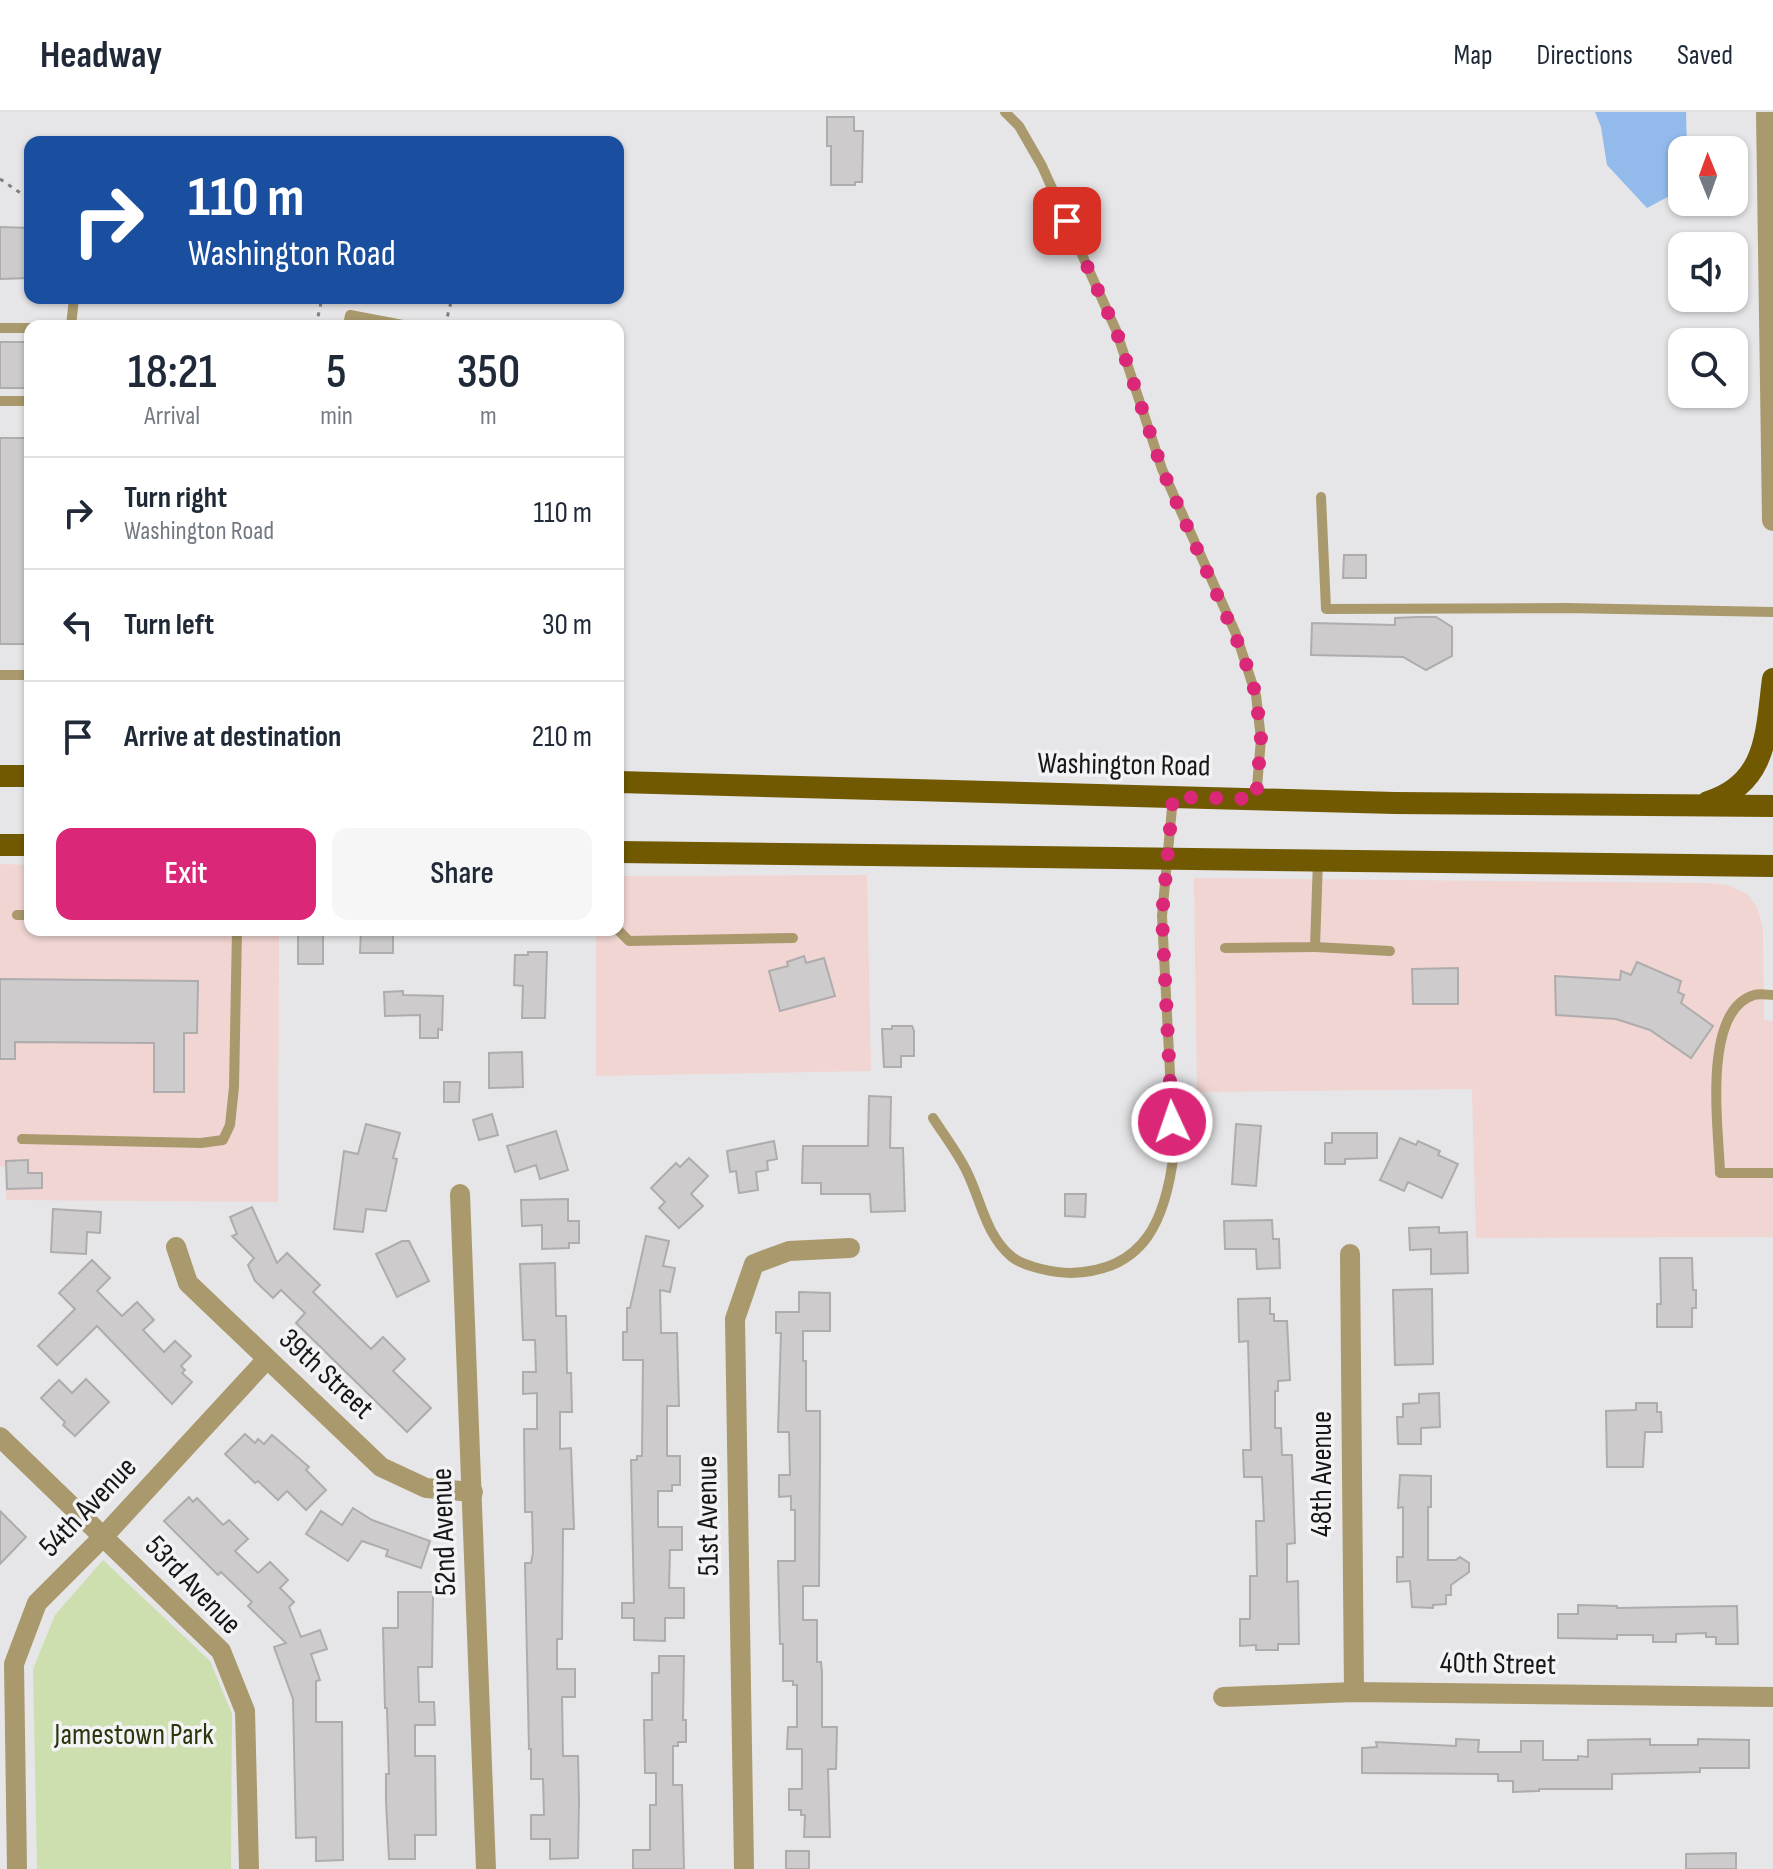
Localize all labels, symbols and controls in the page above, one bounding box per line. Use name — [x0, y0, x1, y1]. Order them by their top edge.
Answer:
text: Headway — [40, 33, 162, 78]
text: Map — [1454, 39, 1493, 72]
text: Directions — [1537, 39, 1633, 72]
text: Saved — [1677, 39, 1733, 72]
north arrow — [1668, 136, 1748, 216]
map controls — [1668, 136, 1748, 408]
text: 110 m — [188, 165, 304, 232]
icon: right — [56, 168, 160, 272]
pin — [1033, 187, 1101, 255]
icon: arrive — [1045, 199, 1089, 243]
button: sound — [1668, 232, 1748, 312]
text: Washington Road — [188, 233, 396, 276]
button: search — [1668, 328, 1748, 408]
text: 18:21 — [128, 344, 216, 401]
text: 5 — [326, 344, 347, 401]
text: 350 — [457, 344, 520, 401]
text: Arrival — [144, 401, 200, 432]
text: min — [320, 401, 353, 432]
text: m — [480, 401, 497, 432]
text: Turn right — [124, 480, 227, 516]
icon: right — [56, 491, 100, 535]
text: 110 m — [534, 495, 592, 531]
text: Washington Road — [124, 516, 274, 547]
icon: left — [56, 603, 100, 647]
text: Turn left — [124, 607, 214, 643]
text: 30 m — [542, 607, 592, 643]
icon: arrive — [56, 715, 100, 759]
text: Arrive at destination — [124, 719, 341, 755]
text: 210 m — [532, 719, 592, 755]
street label: Washington Road — [1037, 745, 1211, 785]
button: Exit — [56, 828, 316, 920]
button: Share — [332, 828, 592, 920]
position arrow — [1130, 1080, 1214, 1164]
street label: 39th Street — [271, 1321, 381, 1427]
street label: 48th Avenue — [1304, 1411, 1340, 1537]
street label: 54th Avenue — [32, 1450, 144, 1564]
street label: 51st Avenue — [689, 1455, 727, 1577]
street label: 52nd Avenue — [424, 1467, 464, 1597]
street label: 53rd Avenue — [137, 1528, 249, 1642]
street label: 40th Street — [1440, 1645, 1556, 1683]
park label: Jamestown Park — [53, 1717, 214, 1753]

